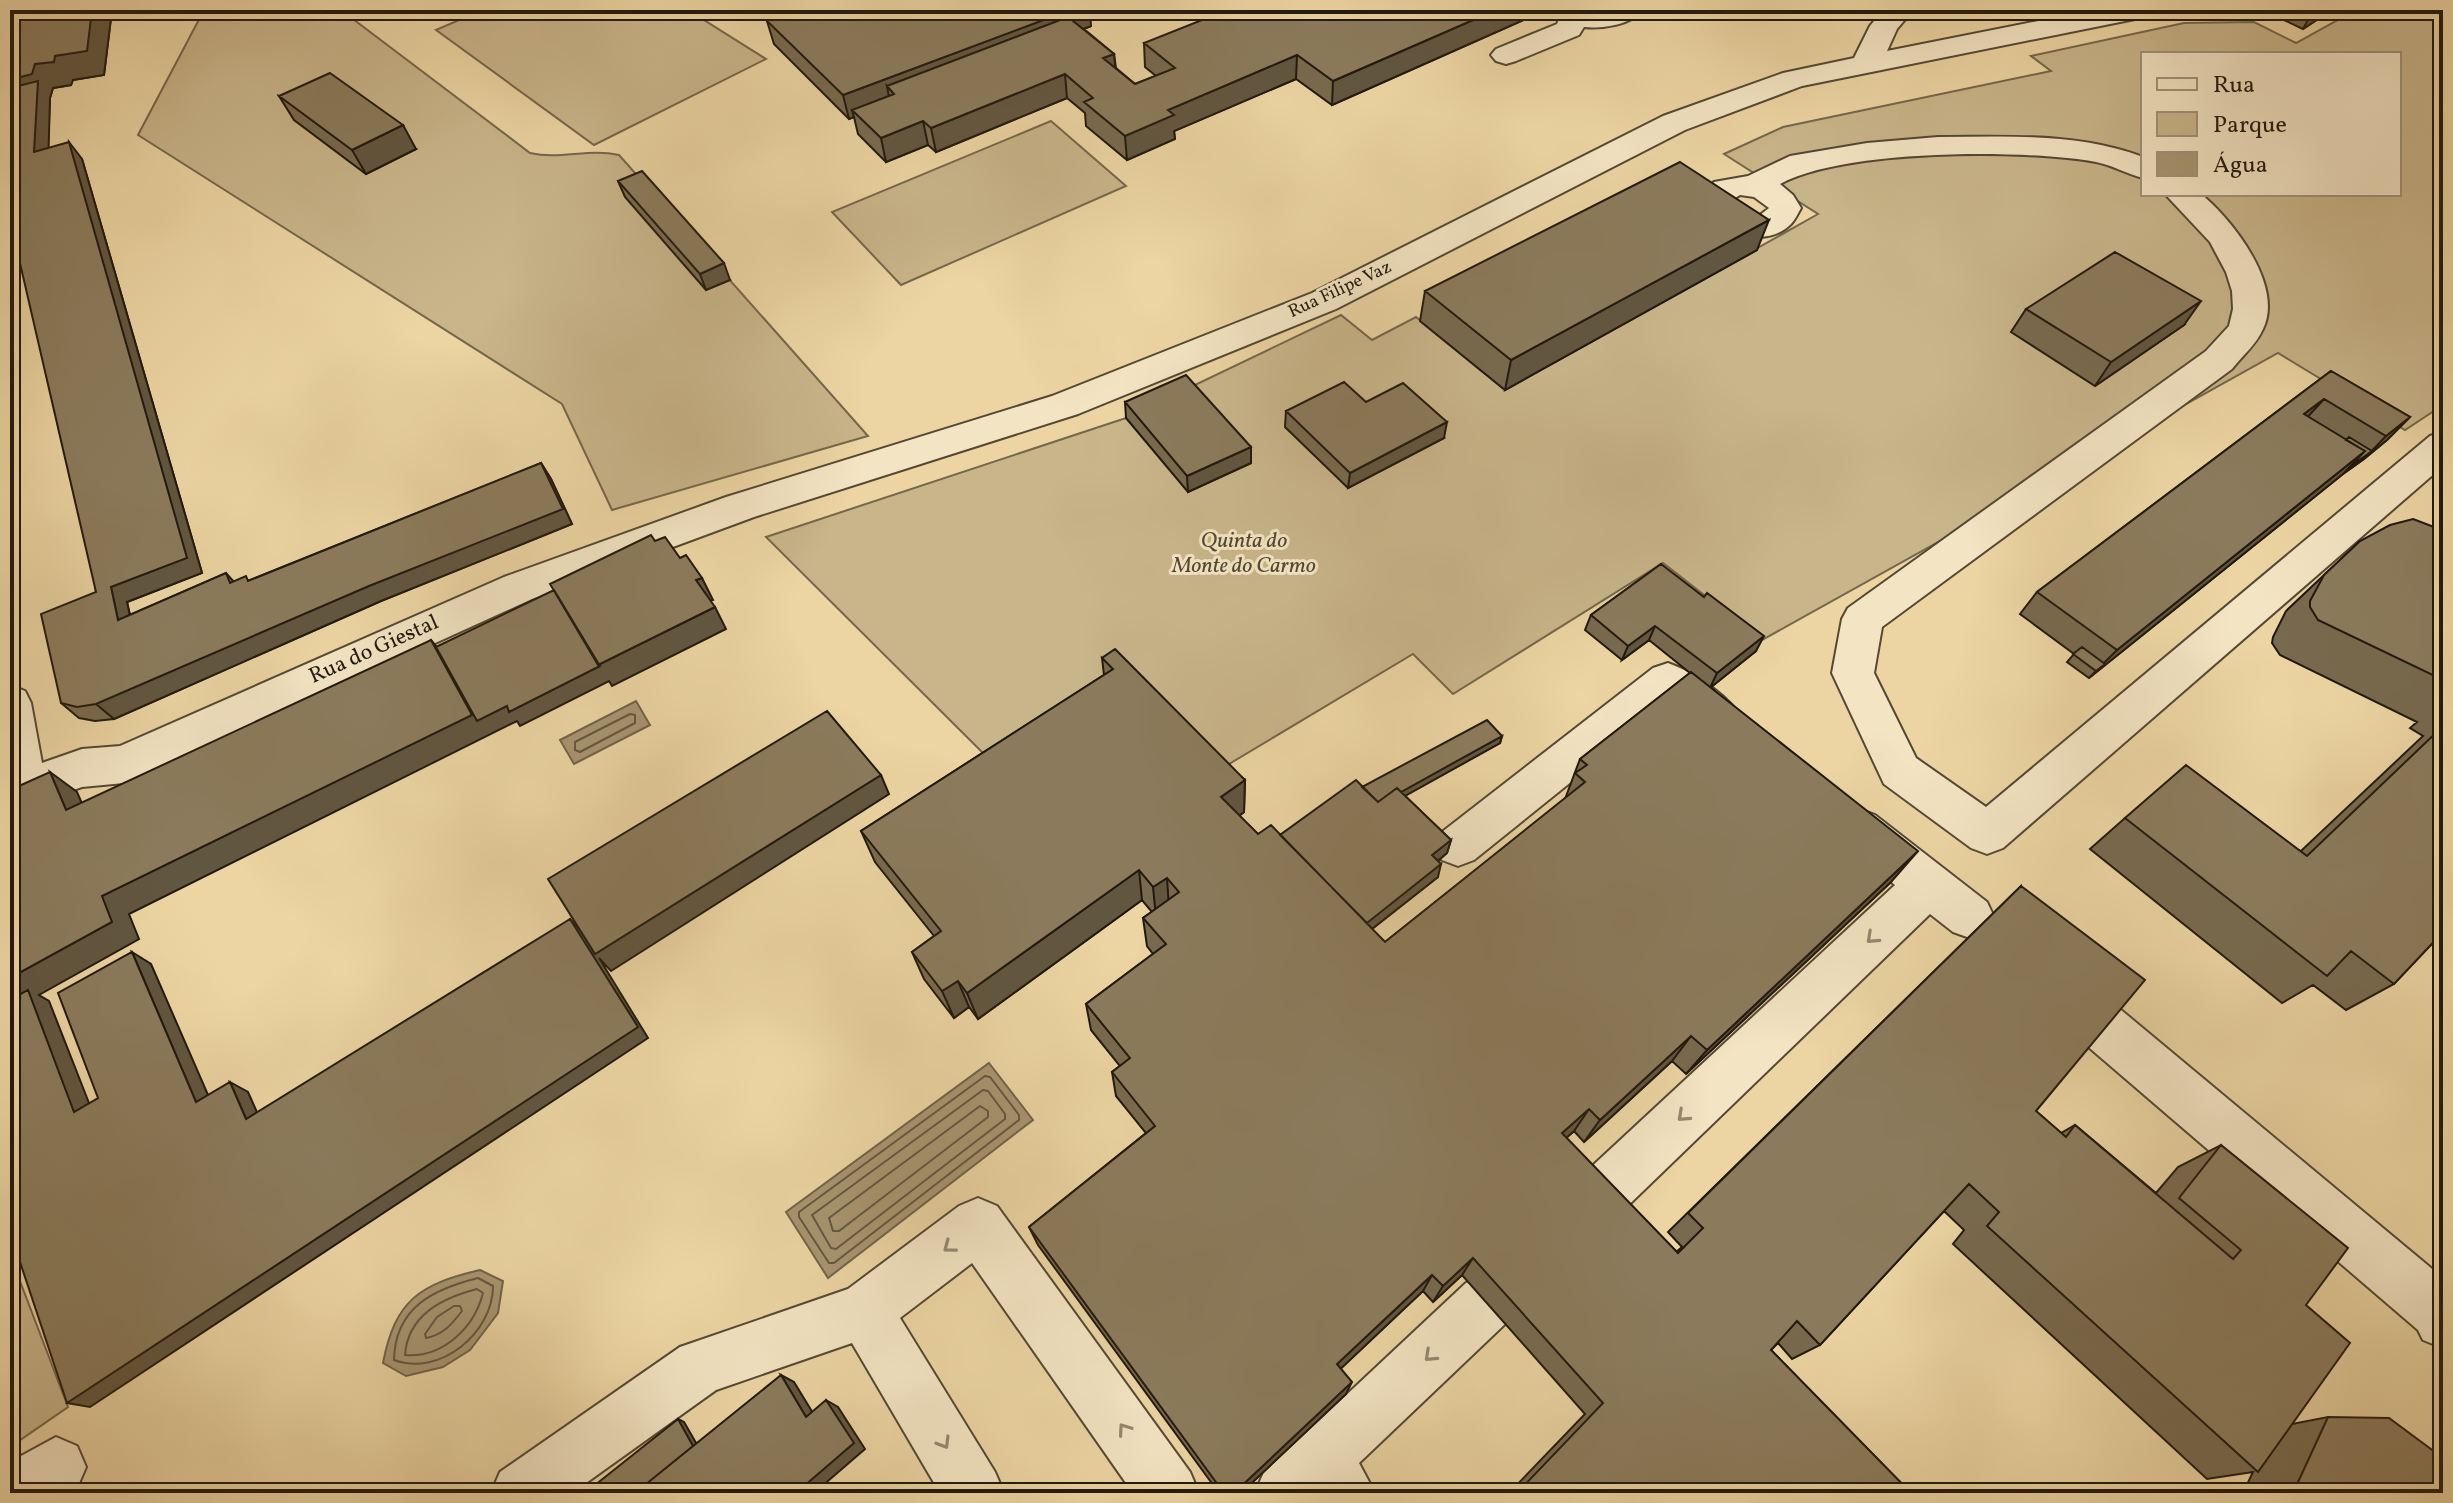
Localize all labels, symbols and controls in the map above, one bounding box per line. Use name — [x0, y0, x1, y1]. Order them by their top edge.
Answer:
legend — [2141, 52, 2401, 196]
text: Rua — [2213, 69, 2255, 103]
text: Parque — [2213, 109, 2287, 143]
text: Água — [2213, 149, 2268, 183]
street label: Rua Filipe Vaz — [1284, 255, 1396, 325]
park label: Quinta do Monte do Carmo — [1171, 526, 1316, 582]
street label: Rua do Giestal — [304, 608, 444, 692]
one-way arrow — [1867, 928, 1881, 943]
one-way arrow — [1678, 1107, 1692, 1122]
one-way arrow — [943, 1238, 958, 1252]
one-way arrow — [1424, 1347, 1439, 1361]
one-way arrow — [1119, 1424, 1134, 1438]
one-way arrow — [934, 1434, 950, 1449]

